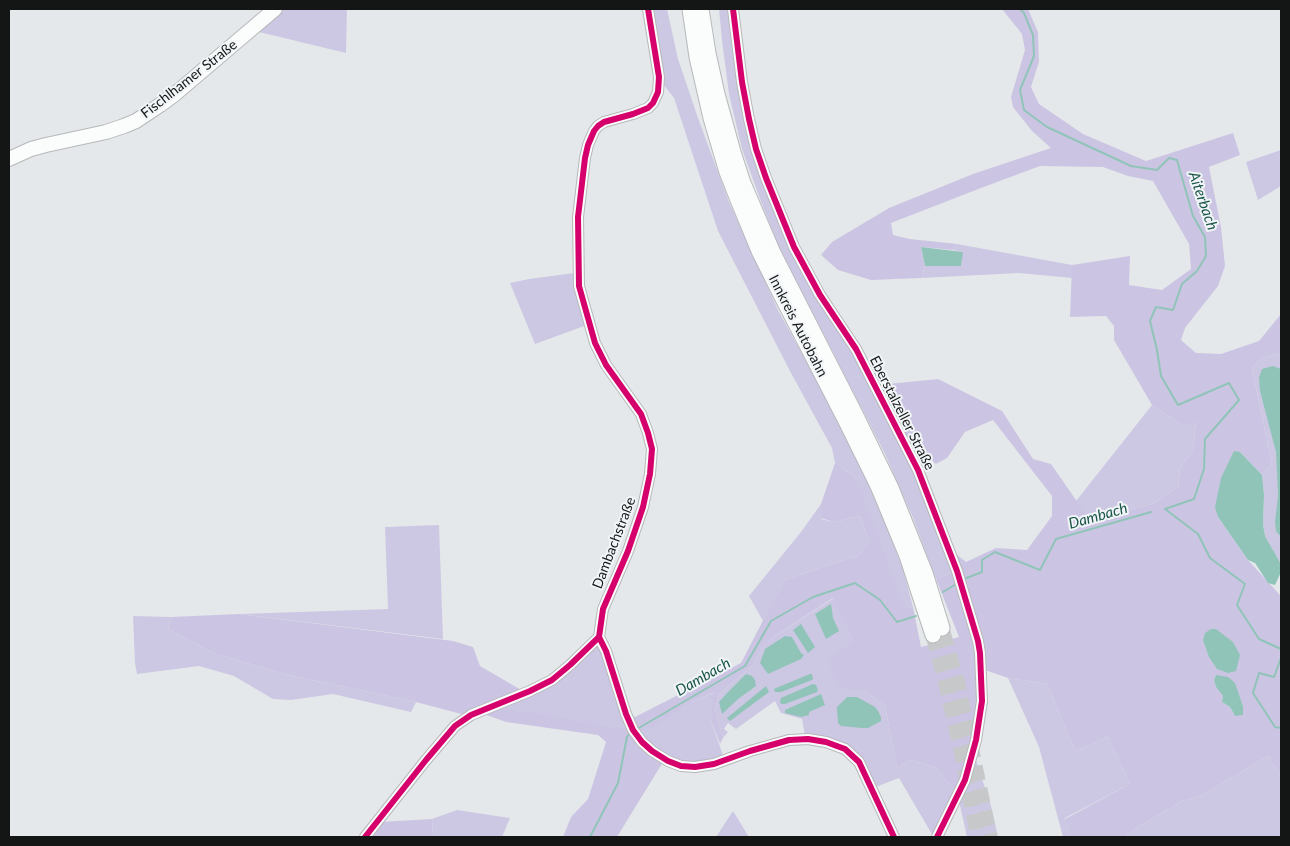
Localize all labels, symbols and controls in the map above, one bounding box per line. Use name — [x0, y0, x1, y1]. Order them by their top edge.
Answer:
street label: Fischlhamer Straße — [138, 36, 240, 122]
water label: Aiterbach — [1185, 169, 1221, 233]
street label: Innkreis Autobahn — [765, 272, 831, 380]
street label: Eberstalzeller Straße — [866, 353, 938, 473]
street label: Dambachstraße — [589, 495, 639, 591]
water label: Dambach — [1067, 499, 1129, 533]
water label: Dambach — [672, 654, 734, 700]

